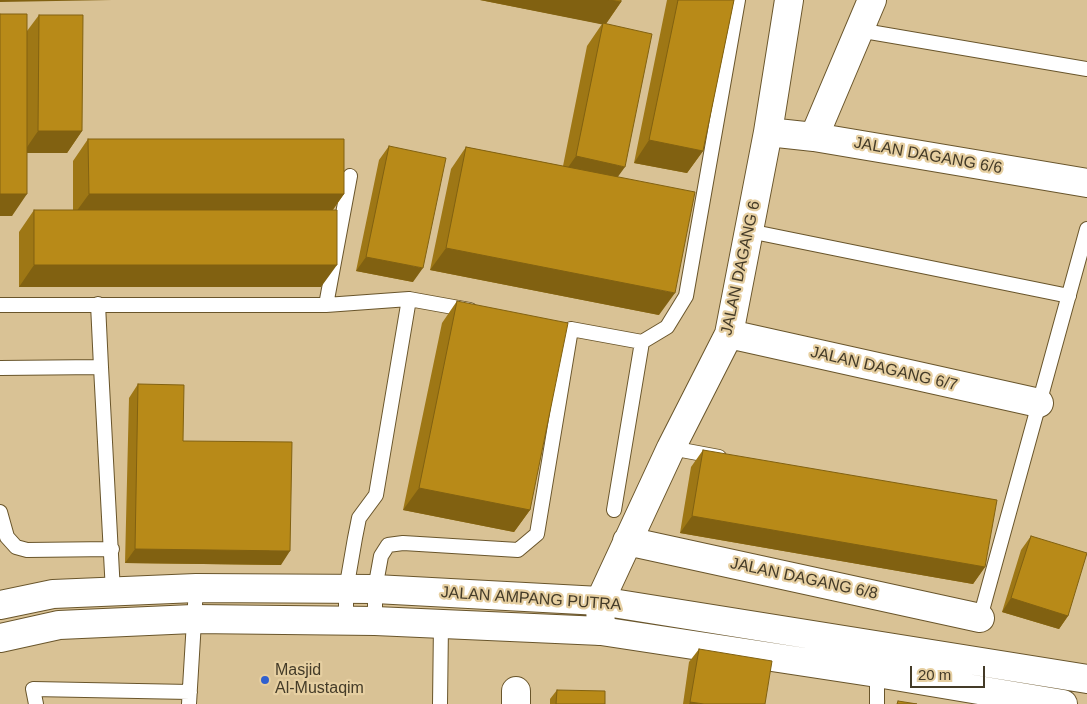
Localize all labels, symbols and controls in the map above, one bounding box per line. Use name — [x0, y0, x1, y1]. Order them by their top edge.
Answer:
street label: JALAN DAGANG 6/6 — [852, 133, 1004, 179]
street label: JALAN DAGANG 6 — [717, 199, 765, 337]
street label: JALAN DAGANG 6/7 — [809, 343, 959, 395]
street label: JALAN DAGANG 6/8 — [729, 554, 879, 604]
street label: JALAN AMPANG PUTRA — [440, 583, 622, 615]
scale bar — [912, 656, 987, 688]
place label: Masjid Al-Mustaqim — [275, 661, 364, 699]
text: 20 m — [918, 666, 951, 683]
marker: Masjid Al-Mustaqim — [259, 674, 271, 686]

